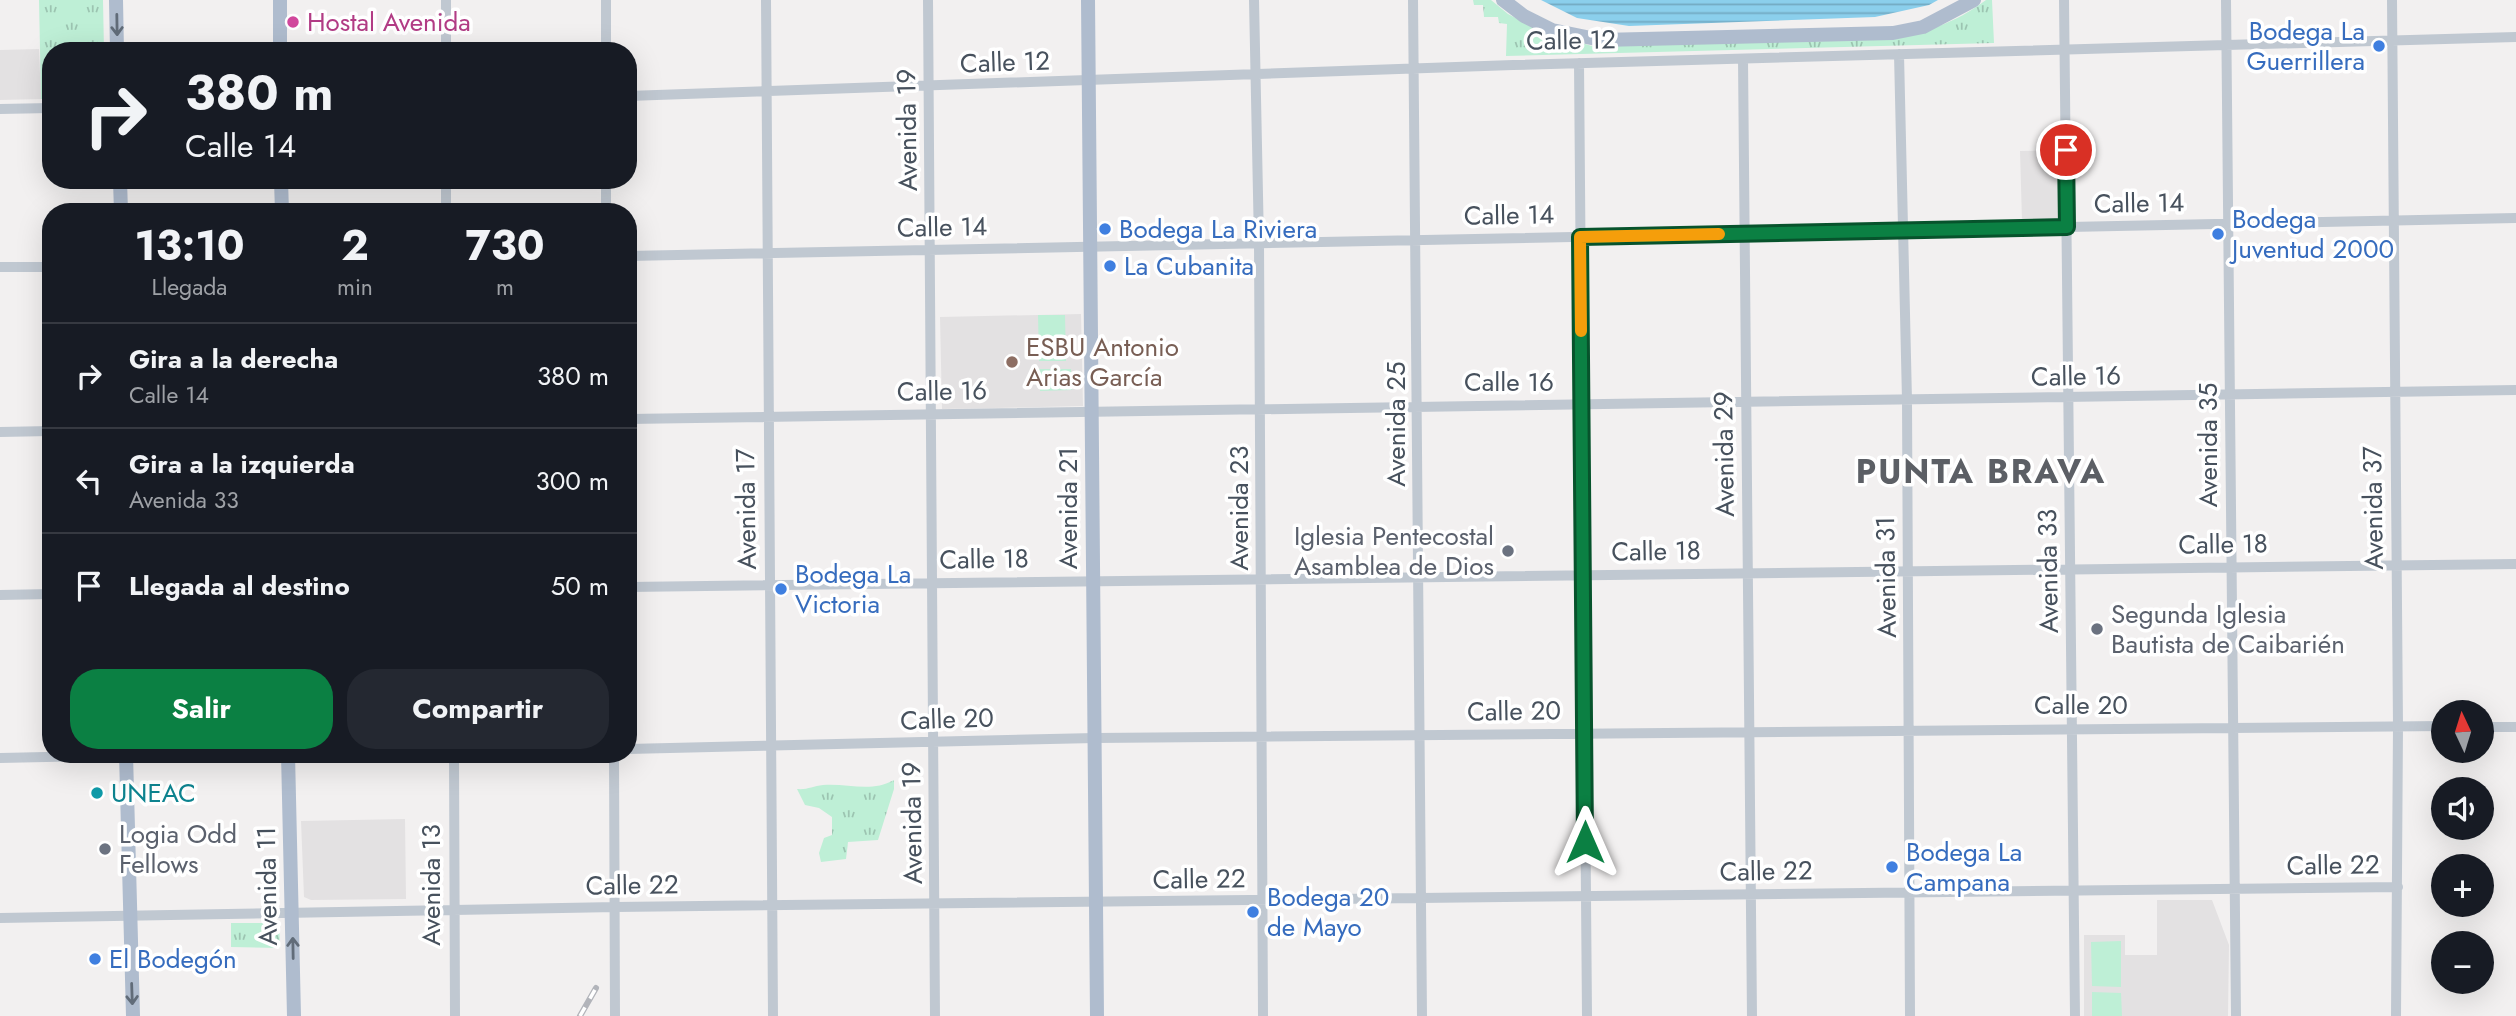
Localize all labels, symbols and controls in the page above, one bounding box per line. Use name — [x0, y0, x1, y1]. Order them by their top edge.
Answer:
place label: Hostal Avenida — [307, 3, 471, 41]
place label: Bodega La Guerrillera — [2246, 12, 2365, 80]
one-way arrow — [110, 14, 123, 37]
marker: Hostal Avenida — [285, 14, 301, 30]
street label: Calle 12 — [1526, 20, 1616, 60]
marker: Bodega La Guerrillera — [2371, 38, 2387, 54]
street label: Calle 12 — [959, 41, 1051, 83]
text: 380 m — [185, 58, 333, 128]
street label: Avenida 19 — [887, 68, 927, 192]
icon: right — [70, 70, 161, 161]
pin — [2036, 120, 2096, 180]
text: Calle 14 — [185, 123, 296, 169]
icon: arrive — [2047, 131, 2085, 169]
street label: Calle 14 — [2094, 183, 2184, 223]
street label: Calle 14 — [1464, 195, 1554, 235]
place label: Bodega Juventud 2000 — [2229, 200, 2394, 268]
street label: Calle 14 — [897, 207, 987, 247]
place label: Bodega La Riviera — [1119, 210, 1317, 248]
text: 13:10 — [134, 215, 245, 276]
text: 2 — [341, 215, 369, 276]
text: 730 — [465, 215, 545, 276]
marker: Bodega La Riviera — [1097, 221, 1113, 237]
marker: Bodega Juventud 2000 — [2210, 226, 2226, 242]
place label: La Cubanita — [1124, 247, 1254, 285]
marker: La Cubanita — [1102, 258, 1118, 274]
text: Llegada — [152, 270, 227, 304]
text: min — [337, 270, 373, 304]
text: m — [496, 270, 514, 304]
place label: ESBU Antonio Arias García — [1026, 328, 1179, 396]
text: Gira a la derecha — [129, 340, 338, 378]
marker: ESBU Antonio Arias García — [1004, 354, 1020, 370]
street label: Calle 16 — [2031, 356, 2121, 396]
icon: right — [70, 357, 108, 395]
text: 380 m — [537, 357, 609, 395]
street label: Avenida 25 — [1377, 361, 1415, 487]
street label: Calle 16 — [1464, 363, 1554, 401]
street label: Calle 16 — [897, 371, 987, 411]
text: Calle 14 — [129, 378, 209, 412]
street label: Avenida 35 — [2189, 383, 2227, 507]
street label: Avenida 29 — [1704, 391, 1744, 517]
text: Gira a la izquierda — [129, 445, 355, 483]
street label: Avenida 23 — [1220, 446, 1258, 570]
street label: Avenida 37 — [2353, 446, 2393, 570]
street label: Avenida 21 — [1049, 447, 1087, 569]
street label: Avenida 17 — [726, 448, 766, 570]
district label: PUNTA BRAVA — [1856, 448, 2106, 495]
icon: left — [70, 462, 108, 500]
text: 300 m — [536, 462, 609, 500]
text: Avenida 33 — [129, 483, 239, 517]
street label: Avenida 33 — [2028, 509, 2068, 633]
street label: Avenida 31 — [1866, 516, 1906, 638]
place label: Iglesia Pentecostal Asamblea de Dios — [1294, 517, 1494, 585]
street label: Calle 18 — [2178, 524, 2268, 564]
street label: Calle 18 — [1611, 531, 1701, 571]
street label: Calle 18 — [939, 539, 1029, 579]
marker: Iglesia Pentecostal Asamblea de Dios — [1500, 543, 1516, 559]
place label: Bodega La Victoria — [795, 555, 911, 623]
icon: arrive — [70, 567, 108, 605]
text: Llegada al destino — [129, 567, 350, 605]
text: 50 m — [551, 567, 609, 605]
marker: Bodega La Victoria — [773, 581, 789, 597]
place label: Segunda Iglesia Bautista de Caibarién — [2111, 595, 2345, 663]
marker: Segunda Iglesia Bautista de Caibarién — [2089, 621, 2105, 637]
button: Salir — [70, 669, 333, 749]
button: Compartir — [347, 669, 609, 749]
street label: Calle 20 — [2034, 686, 2128, 724]
street label: Calle 20 — [1467, 691, 1561, 731]
street label: Calle 20 — [899, 698, 995, 740]
north arrow — [2431, 700, 2494, 763]
map controls — [2431, 700, 2494, 994]
street label: Avenida 19 — [892, 761, 932, 885]
place label: UNEAC — [111, 774, 196, 812]
button: sound — [2431, 777, 2494, 840]
marker: UNEAC — [89, 785, 105, 801]
position arrow — [1548, 805, 1622, 879]
place label: Logia Odd Fellows — [119, 815, 237, 883]
street label: Avenida 13 — [412, 824, 450, 946]
street label: Avenida 11 — [247, 826, 287, 946]
place label: Bodega La Campana — [1906, 833, 2022, 901]
marker: Logia Odd Fellows — [97, 841, 113, 857]
street label: Calle 22 — [2286, 845, 2380, 885]
street label: Calle 22 — [1719, 851, 1813, 891]
button: + — [2431, 854, 2494, 917]
street label: Calle 22 — [1152, 859, 1246, 899]
marker: Bodega La Campana — [1884, 859, 1900, 875]
street label: Calle 22 — [585, 865, 679, 905]
place label: Bodega 20 de Mayo — [1267, 878, 1389, 946]
marker: Bodega 20 de Mayo — [1245, 904, 1261, 920]
button: − — [2431, 931, 2494, 994]
one-way arrow — [286, 937, 300, 960]
place label: El Bodegón — [109, 940, 237, 978]
marker: El Bodegón — [87, 951, 103, 967]
one-way arrow — [125, 982, 139, 1005]

